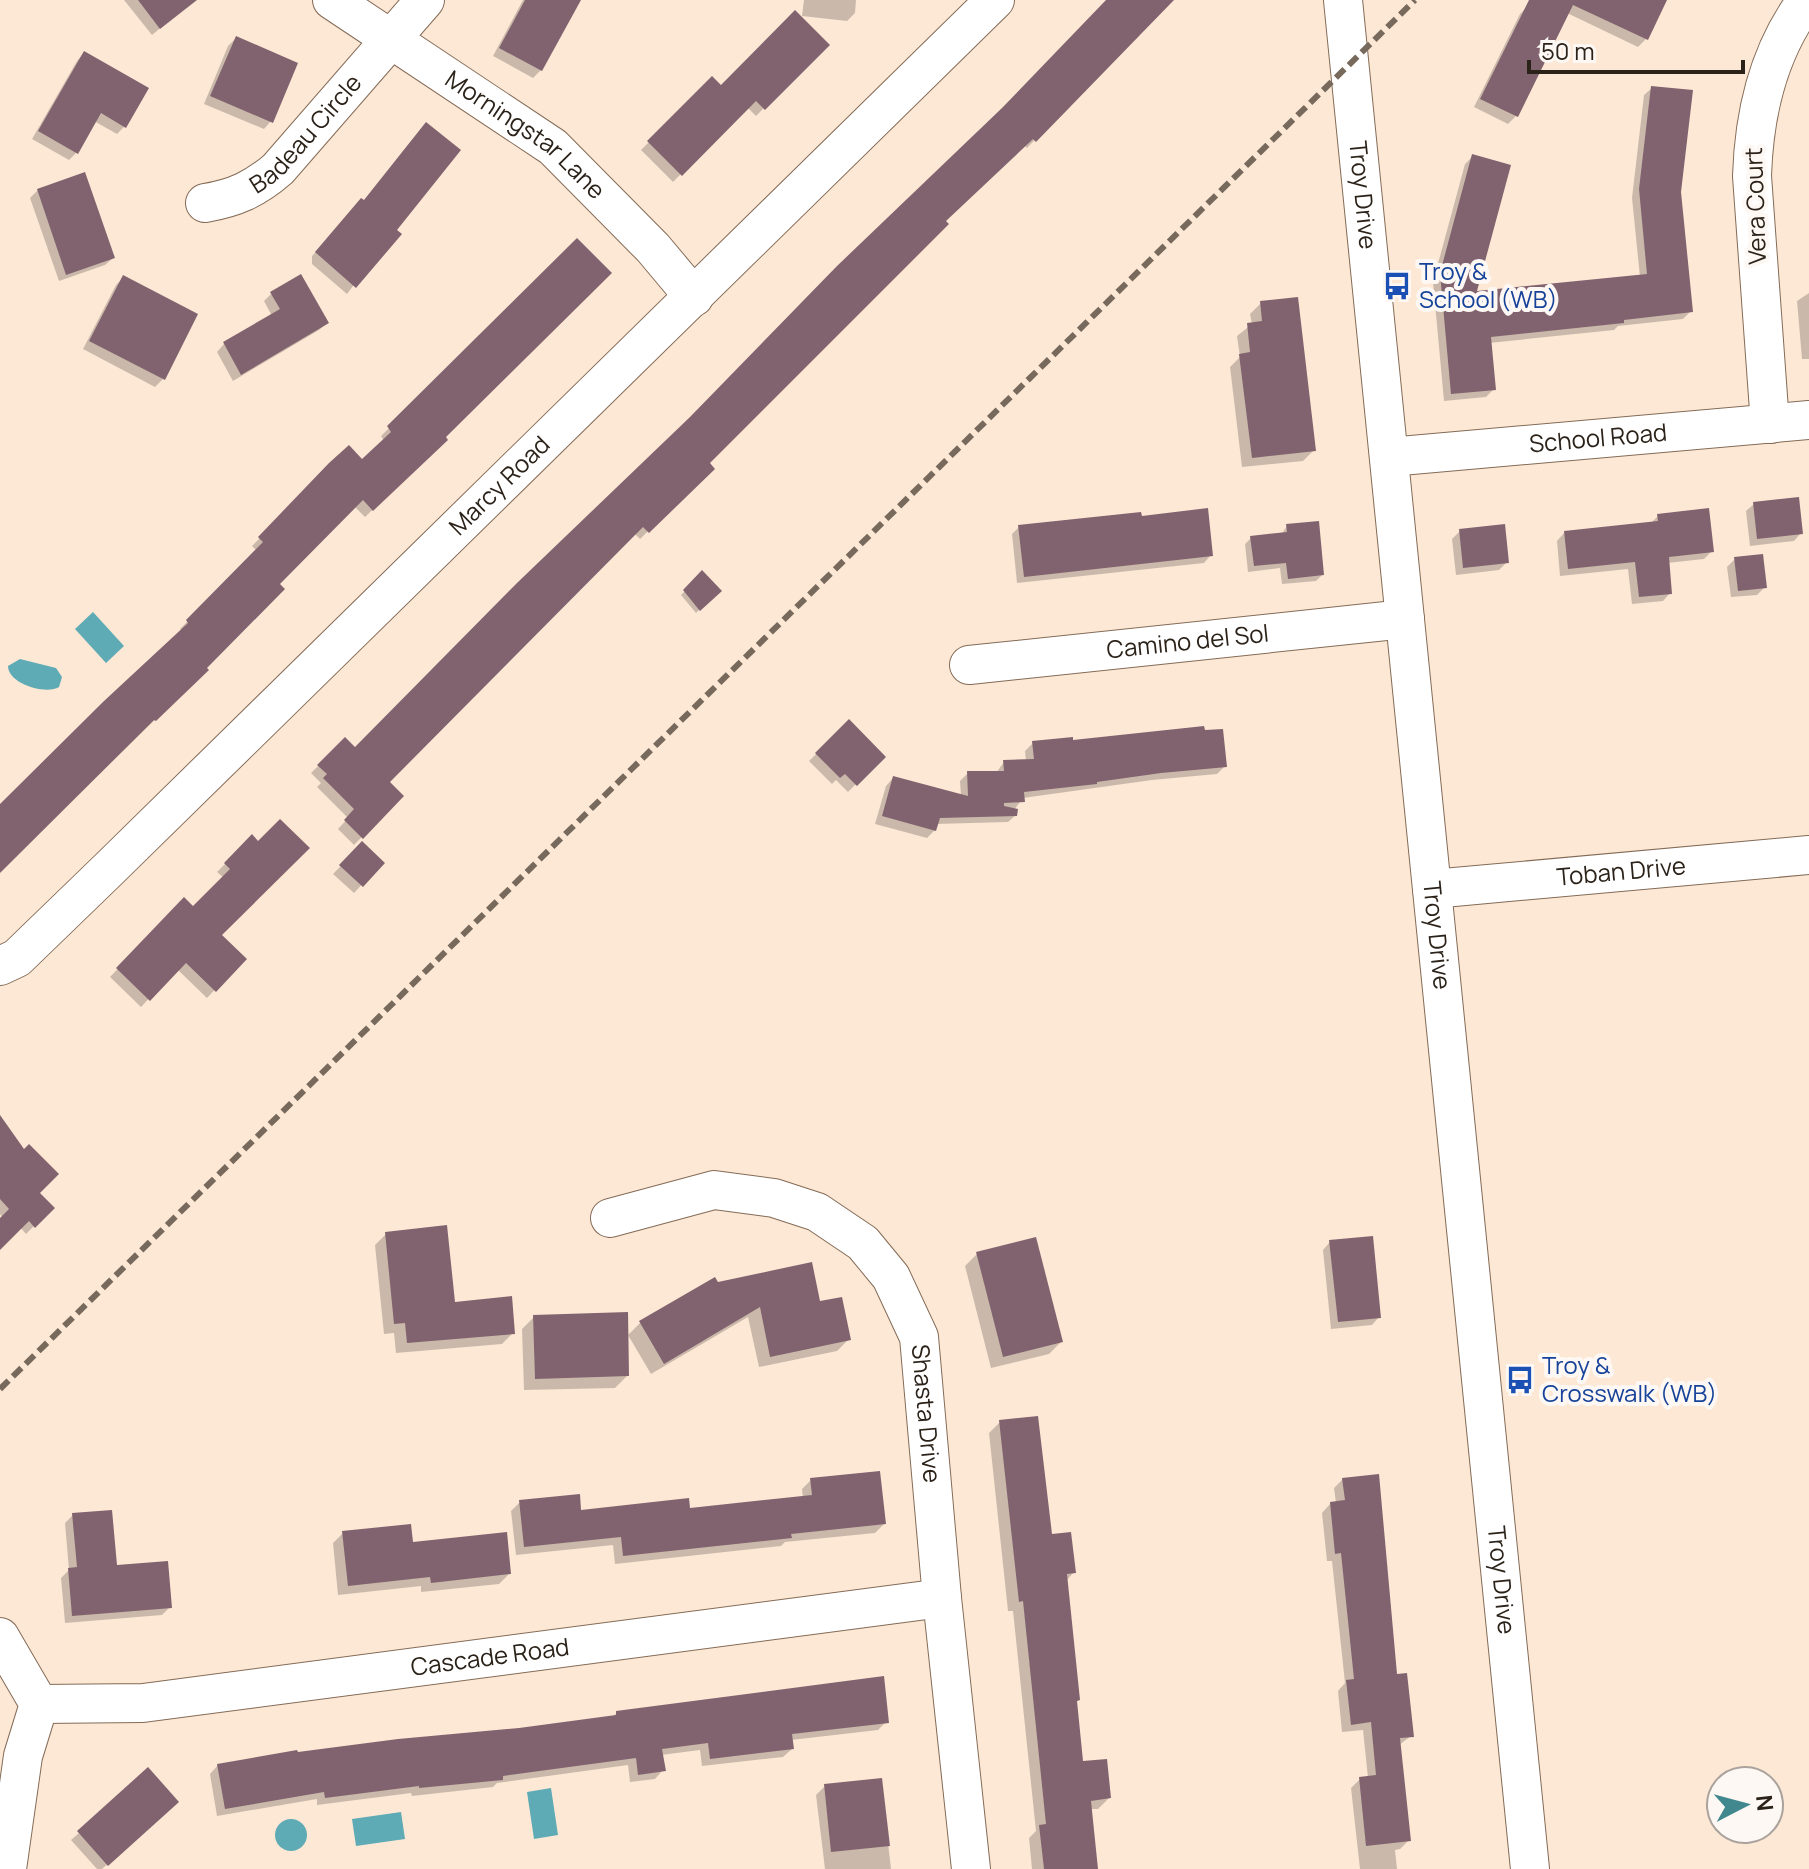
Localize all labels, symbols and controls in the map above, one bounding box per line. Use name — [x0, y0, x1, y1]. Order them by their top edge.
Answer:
scale bar — [1529, 24, 1743, 74]
text: 50 m — [1541, 34, 1595, 67]
street label: Morningstar Lane — [439, 62, 613, 206]
street label: Badeau Circle — [243, 66, 368, 200]
street label: Troy Drive — [1342, 139, 1386, 251]
street label: Vera Court — [1736, 147, 1773, 265]
place label: Troy & School (WB) — [1419, 254, 1558, 315]
bus stop icon: Troy & School (WB) — [1382, 271, 1412, 301]
street label: School Road — [1528, 415, 1668, 460]
street label: Marcy Road — [441, 428, 556, 542]
street label: Camino del Sol — [1105, 615, 1270, 665]
street label: Toban Drive — [1555, 848, 1687, 893]
street label: Troy Drive — [1416, 879, 1460, 991]
street label: Shasta Drive — [905, 1343, 950, 1484]
place label: Troy & Crosswalk (WB) — [1542, 1348, 1717, 1409]
bus stop icon: Troy & Crosswalk (WB) — [1505, 1365, 1535, 1395]
street label: Troy Drive — [1481, 1524, 1524, 1636]
street label: Cascade Road — [408, 1629, 571, 1683]
north arrow — [1705, 1765, 1785, 1845]
text: N — [1749, 1793, 1781, 1812]

